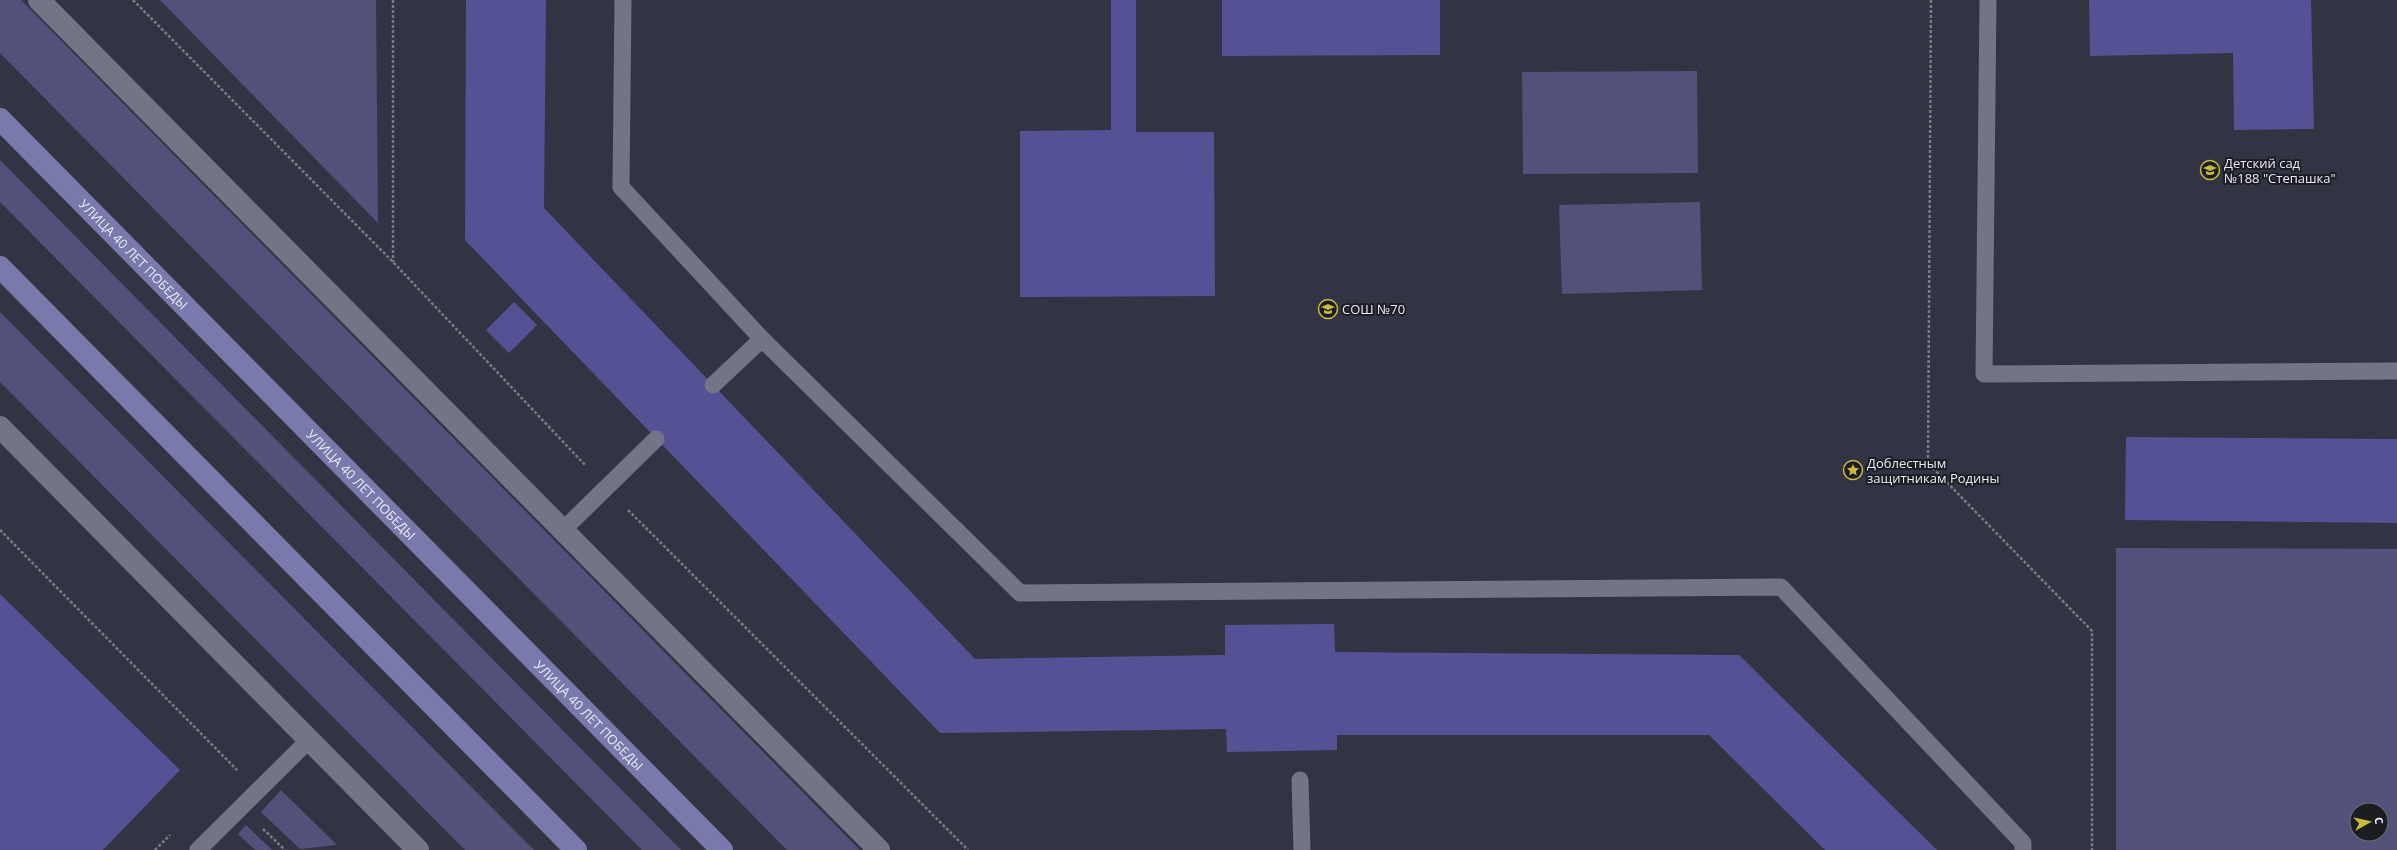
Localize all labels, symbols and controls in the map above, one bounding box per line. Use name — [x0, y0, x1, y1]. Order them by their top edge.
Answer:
place label: Детский сад №188 "Степашка" — [2224, 154, 2336, 187]
school or university icon: Детский сад №188 "Степашка" — [2199, 159, 2221, 181]
street label: УЛИЦА 40 ЛЕТ ПОБЕДЫ — [75, 195, 192, 313]
school or university icon: СОШ №70 — [1317, 298, 1339, 320]
place label: СОШ №70 — [1342, 300, 1405, 318]
street label: УЛИЦА 40 ЛЕТ ПОБЕДЫ — [303, 426, 420, 544]
place label: Доблестным защитникам Родины — [1867, 454, 2000, 487]
place icon: Доблестным защитникам Родины — [1842, 459, 1864, 481]
street label: УЛИЦА 40 ЛЕТ ПОБЕДЫ — [530, 656, 647, 774]
north arrow — [2349, 802, 2389, 842]
text: С — [2371, 816, 2387, 825]

